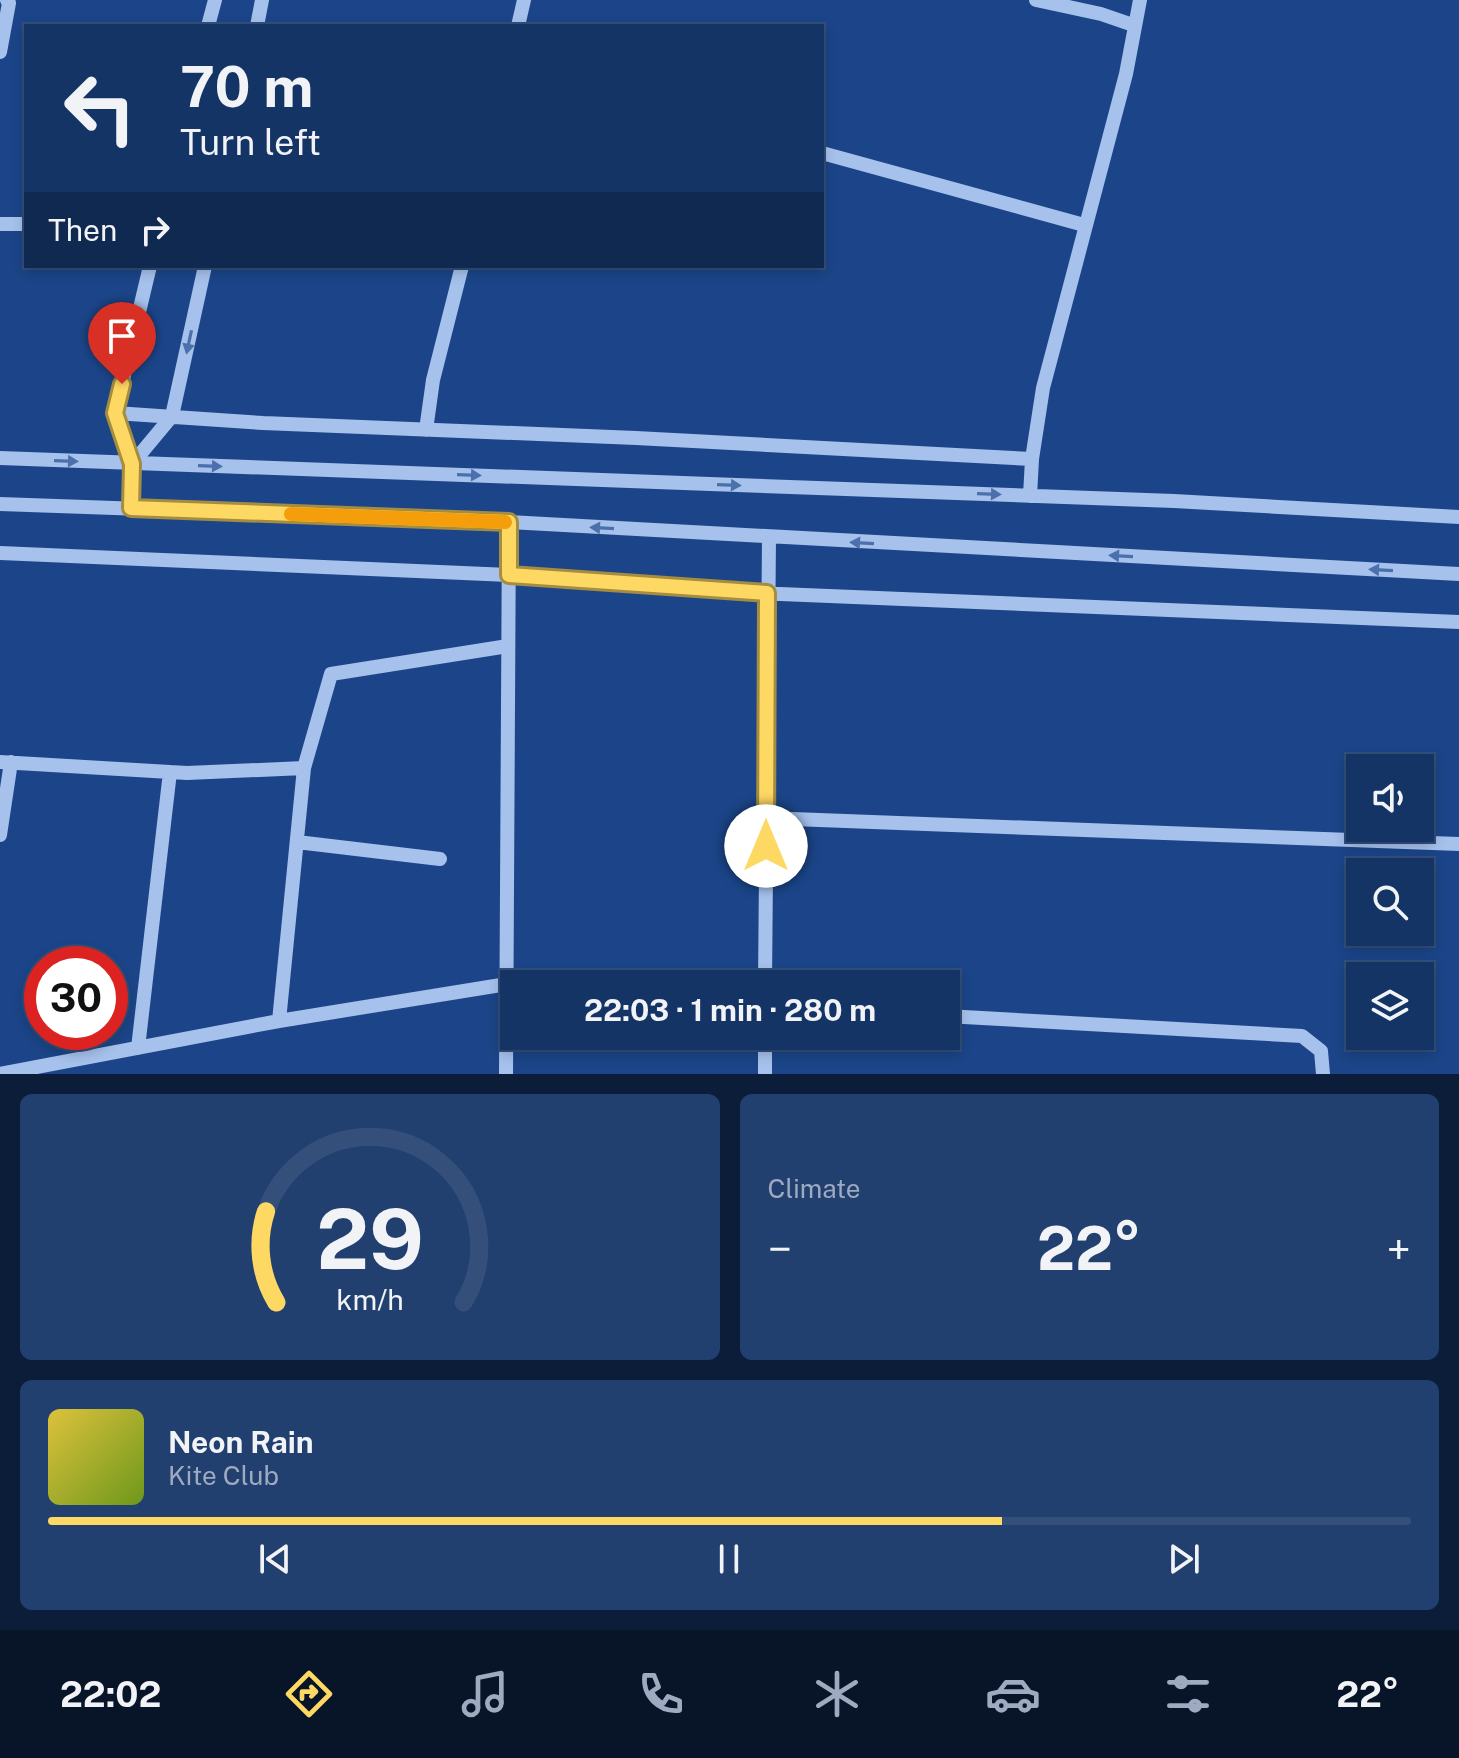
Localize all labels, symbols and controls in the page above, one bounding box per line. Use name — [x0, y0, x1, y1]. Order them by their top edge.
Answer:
text: 70 m — [180, 54, 313, 120]
icon: left — [48, 56, 152, 160]
text: Turn left — [180, 121, 321, 163]
icon: right — [133, 208, 177, 252]
text: Then — [48, 212, 117, 248]
pin — [88, 302, 156, 384]
icon: arrive — [100, 314, 144, 358]
one-way arrow — [182, 330, 195, 355]
one-way arrow — [54, 454, 79, 467]
one-way arrow — [198, 459, 223, 472]
one-way arrow — [457, 469, 482, 482]
one-way arrow — [717, 478, 742, 491]
one-way arrow — [977, 488, 1002, 501]
one-way arrow — [589, 521, 614, 534]
one-way arrow — [849, 536, 874, 549]
one-way arrow — [1108, 550, 1133, 563]
one-way arrow — [1368, 563, 1393, 576]
map controls — [1346, 754, 1434, 1050]
button: sound — [1346, 754, 1434, 842]
position arrow — [724, 804, 808, 888]
button: search — [1346, 858, 1434, 946]
speed limit sign: 30 — [24, 946, 128, 1050]
button: layers — [1346, 962, 1434, 1050]
text: 22:03 · 1 min · 280 m — [584, 992, 876, 1028]
text: Climate — [768, 1173, 861, 1204]
text: 29 — [316, 1190, 424, 1288]
text: 22° — [1037, 1213, 1142, 1284]
text: − — [768, 1223, 792, 1275]
text: + — [1387, 1223, 1411, 1275]
text: km/h — [336, 1283, 403, 1316]
text: Neon Rain — [168, 1424, 314, 1460]
text: Kite Club — [168, 1460, 279, 1491]
icon: previous — [253, 1537, 297, 1581]
icon: pause — [707, 1537, 751, 1581]
icon: next — [1162, 1537, 1206, 1581]
icon: directions — [281, 1666, 337, 1722]
icon: music — [457, 1666, 513, 1722]
icon: phone — [633, 1666, 689, 1722]
icon: climate — [809, 1666, 865, 1722]
icon: car — [985, 1666, 1041, 1722]
icon: filters — [1160, 1666, 1216, 1722]
text: 22:02 — [60, 1673, 161, 1715]
text: 22° — [1336, 1673, 1399, 1715]

